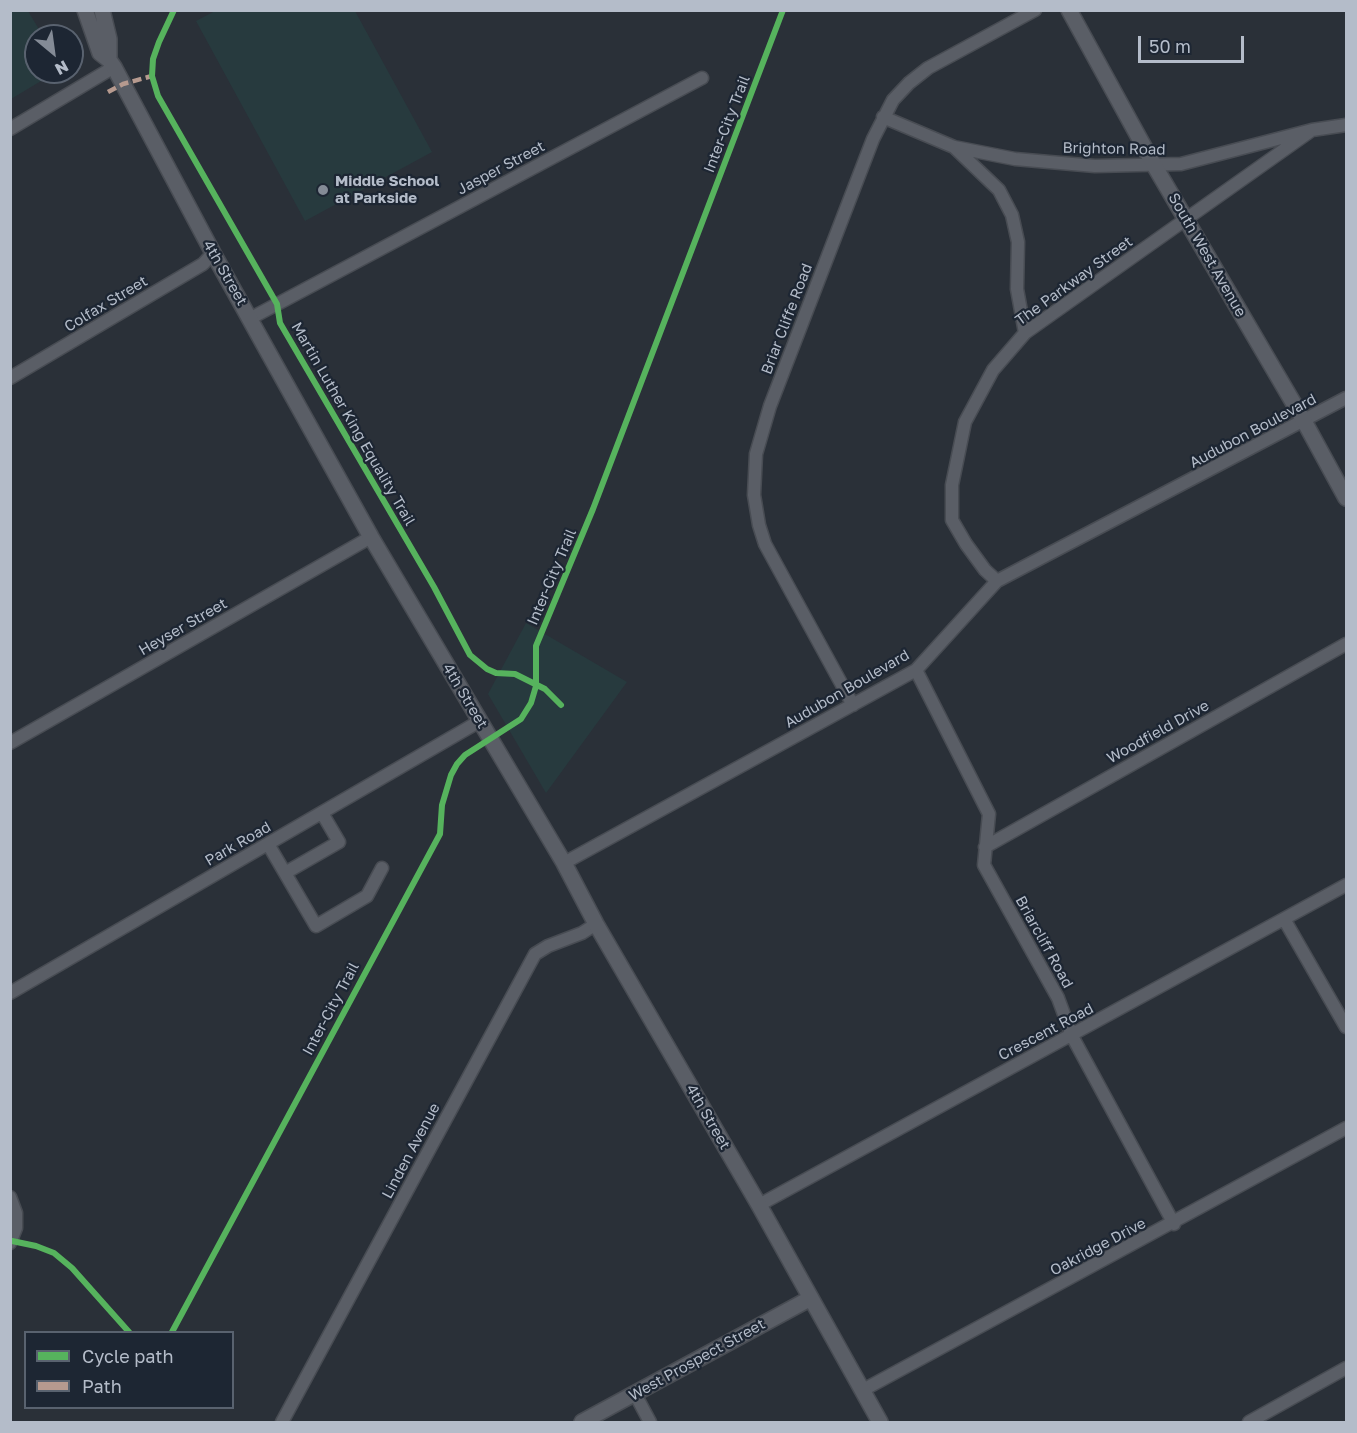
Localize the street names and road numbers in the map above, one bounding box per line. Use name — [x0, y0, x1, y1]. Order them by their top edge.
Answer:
street label: Inter-City Trail — [700, 73, 754, 175]
street label: Jasper Street — [454, 137, 548, 199]
street label: Brighton Road — [1062, 139, 1166, 159]
street label: South West Avenue — [1164, 190, 1250, 320]
street label: The Parkway Street — [1012, 233, 1136, 329]
street label: 4th Street — [199, 237, 251, 309]
street label: Briar Cliffe Road — [758, 261, 816, 377]
street label: Colfax Street — [61, 272, 151, 336]
street label: Martin Luther King Equality Trail — [287, 319, 419, 529]
street label: Audubon Boulevard — [1187, 390, 1319, 472]
street label: Inter-City Trail — [524, 526, 580, 628]
street label: Heyser Street — [136, 594, 230, 660]
street label: Audubon Boulevard — [782, 646, 912, 732]
street label: 4th Street — [439, 660, 491, 732]
street label: Woodfield Drive — [1104, 696, 1212, 768]
street label: Park Road — [202, 818, 274, 870]
street label: Briarcliff Road — [1011, 893, 1077, 991]
street label: Inter-City Trail — [299, 959, 363, 1059]
street label: Crescent Road — [995, 999, 1097, 1065]
street label: 4th Street — [682, 1081, 734, 1153]
street label: Linden Avenue — [378, 1100, 444, 1202]
street label: Oakridge Drive — [1047, 1214, 1149, 1280]
street label: West Prospect Street — [626, 1315, 768, 1405]

